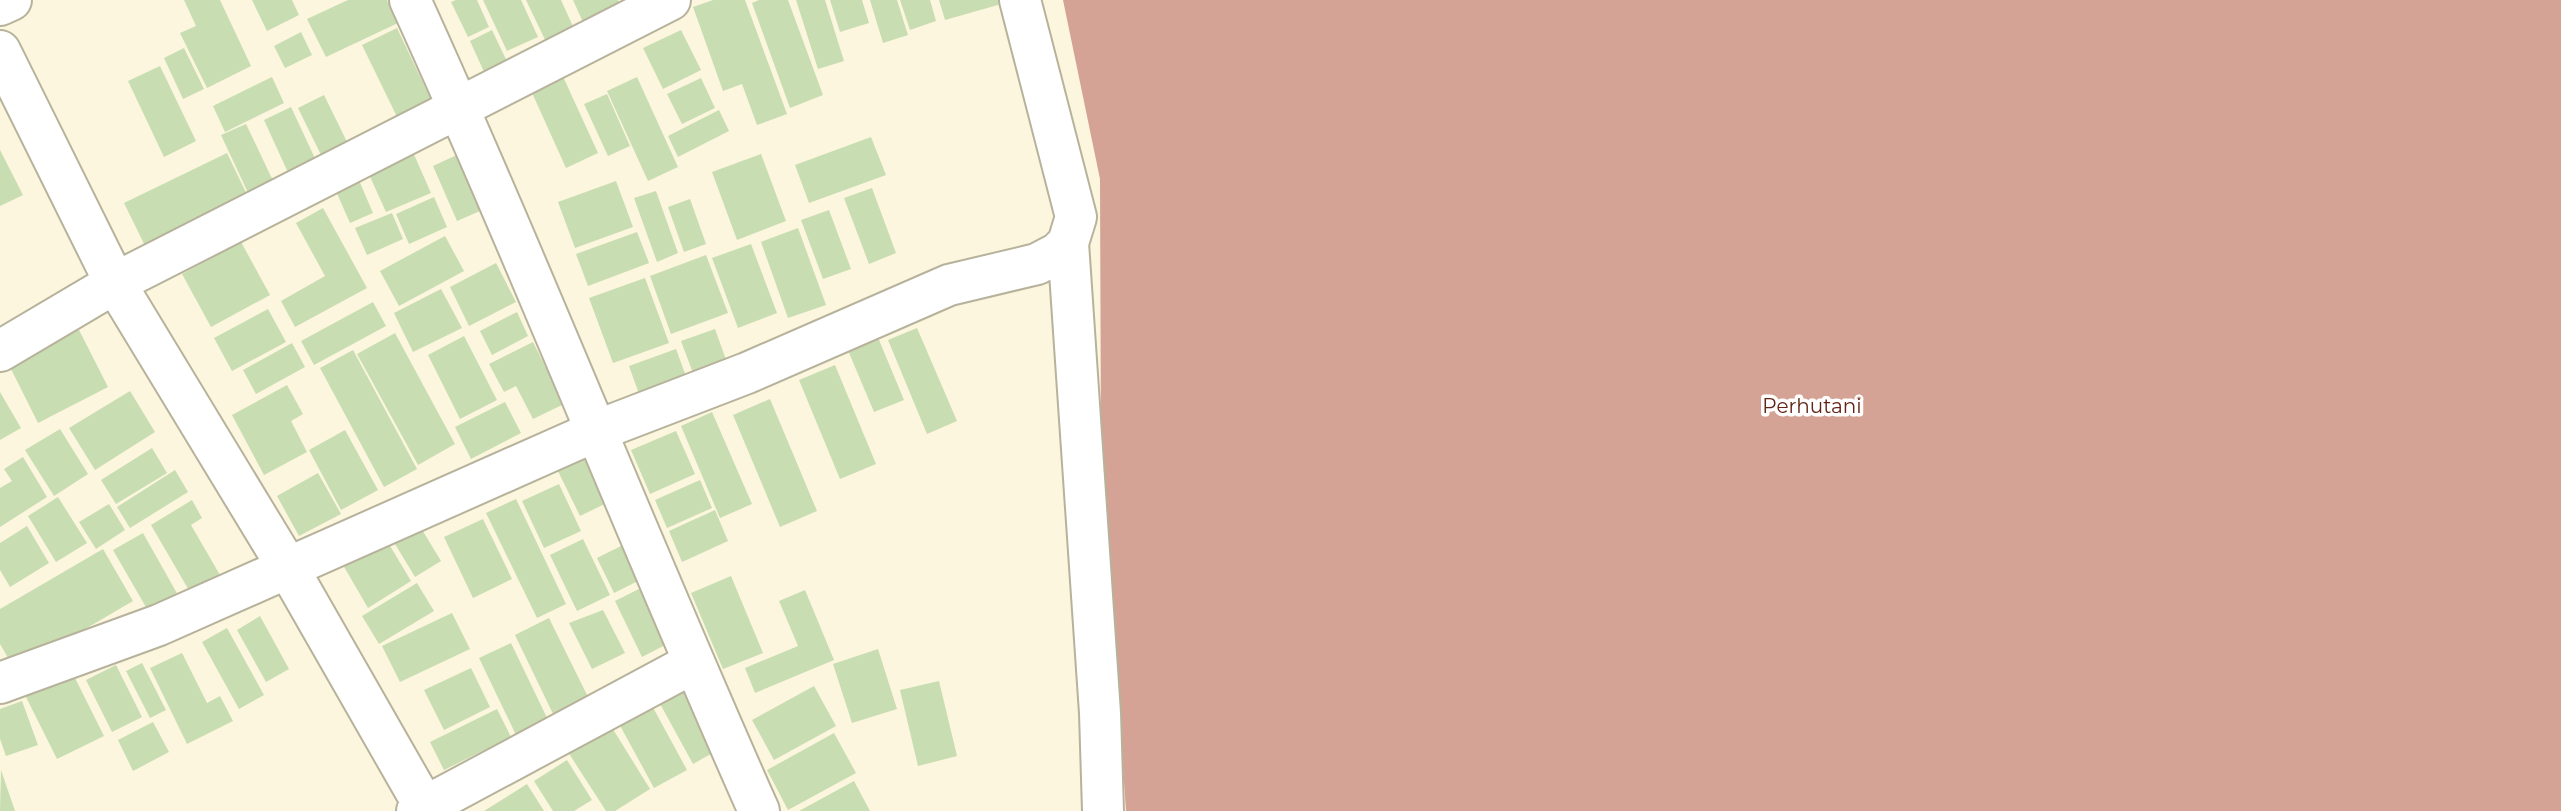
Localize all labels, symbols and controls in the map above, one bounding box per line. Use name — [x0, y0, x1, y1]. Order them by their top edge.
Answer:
park label: Perhutani — [1762, 394, 1862, 418]

